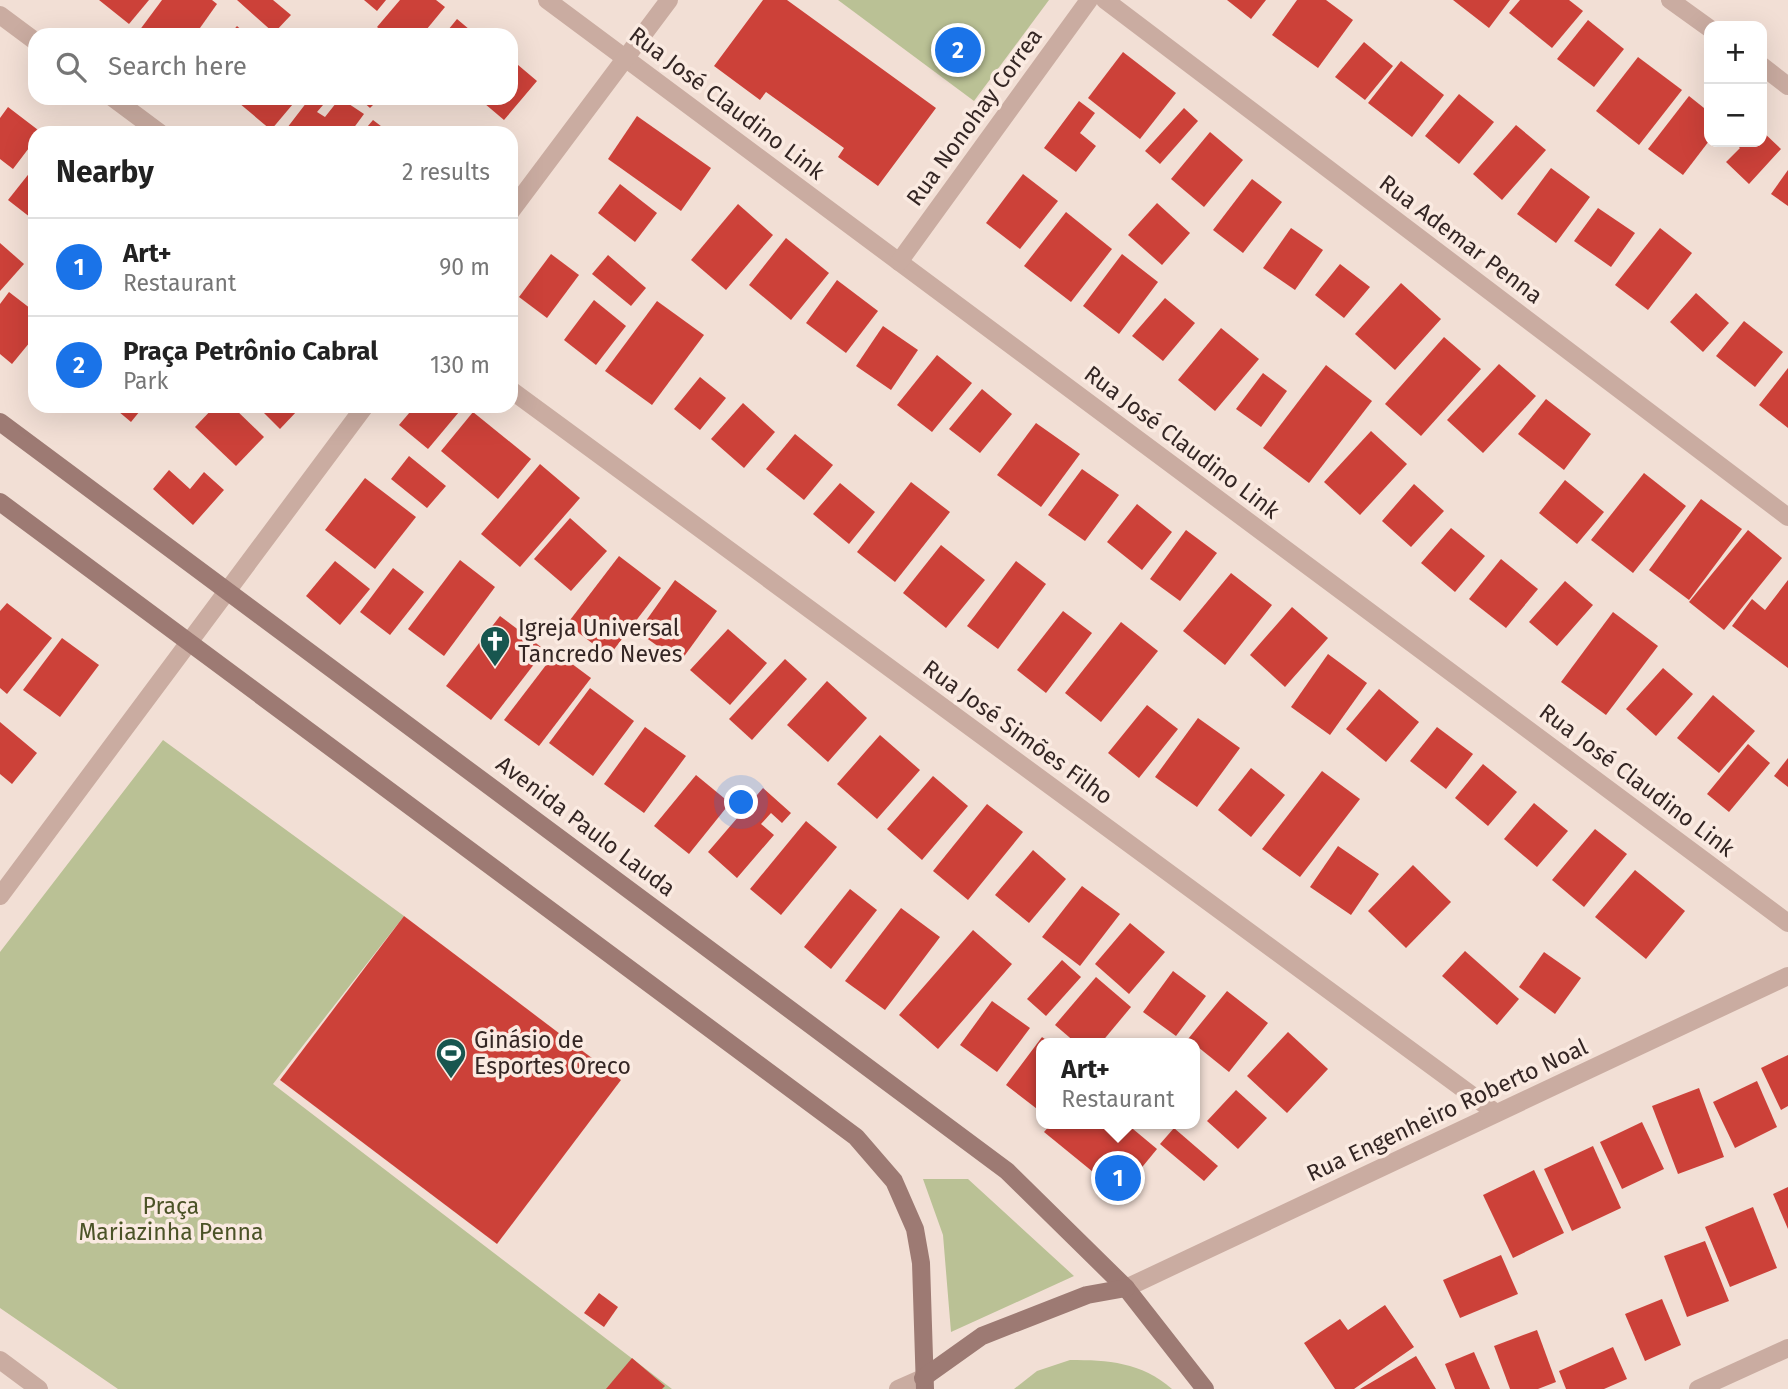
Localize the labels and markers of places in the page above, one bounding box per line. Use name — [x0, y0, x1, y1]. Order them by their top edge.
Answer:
pin: 2 — [935, 24, 981, 76]
place label: Igreja Universal Tancredo Neves — [518, 614, 682, 668]
church icon: Igreja Universal Tancredo Neves — [478, 624, 512, 668]
place label: Ginásio de Esportes Oreco — [474, 1026, 631, 1080]
sports icon: Ginásio de Esportes Oreco — [434, 1036, 468, 1080]
pin: 1 — [1095, 1152, 1141, 1204]

